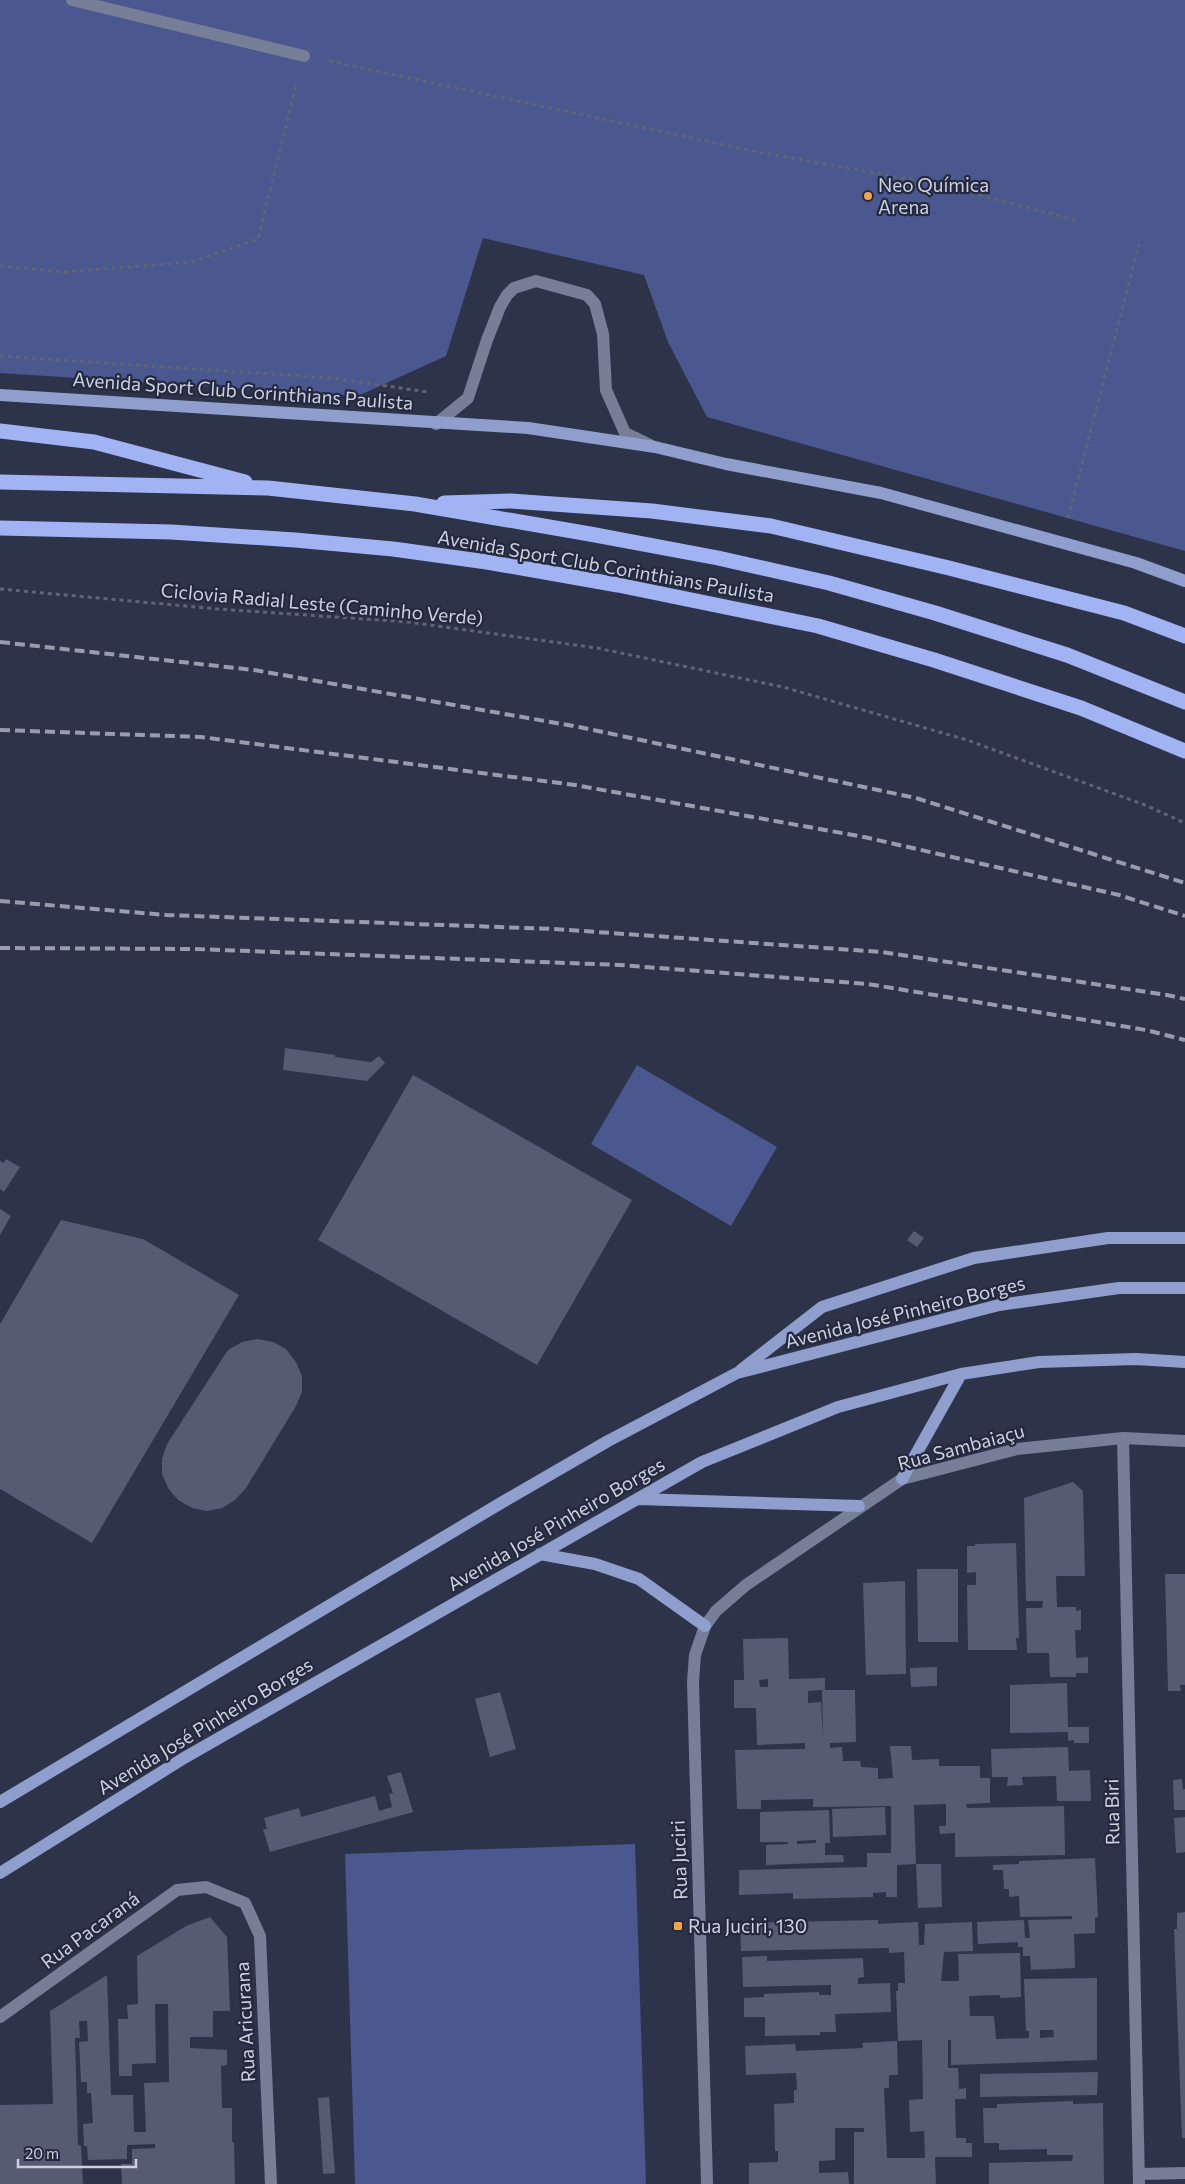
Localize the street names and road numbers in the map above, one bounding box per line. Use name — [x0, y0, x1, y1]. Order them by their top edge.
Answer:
street label: Avenida Sport Club Corinthians Paulista — [72, 367, 414, 414]
street label: Avenida Sport Club Corinthians Paulista — [436, 525, 776, 606]
street label: Ciclovia Radial Leste (Caminho Verde) — [160, 578, 484, 629]
street label: Avenida José Pinheiro Borges — [782, 1270, 1027, 1353]
street label: Rua Sambaiaçu — [895, 1419, 1027, 1475]
street label: Avenida José Pinheiro Borges — [443, 1452, 668, 1595]
street label: Avenida José Pinheiro Borges — [93, 1652, 316, 1799]
street label: Rua Biri — [1099, 1779, 1124, 1845]
street label: Rua Juciri — [666, 1820, 691, 1900]
street label: Rua Pacaraná — [36, 1886, 143, 1973]
street label: Rua Aricurana — [230, 1961, 259, 2083]

